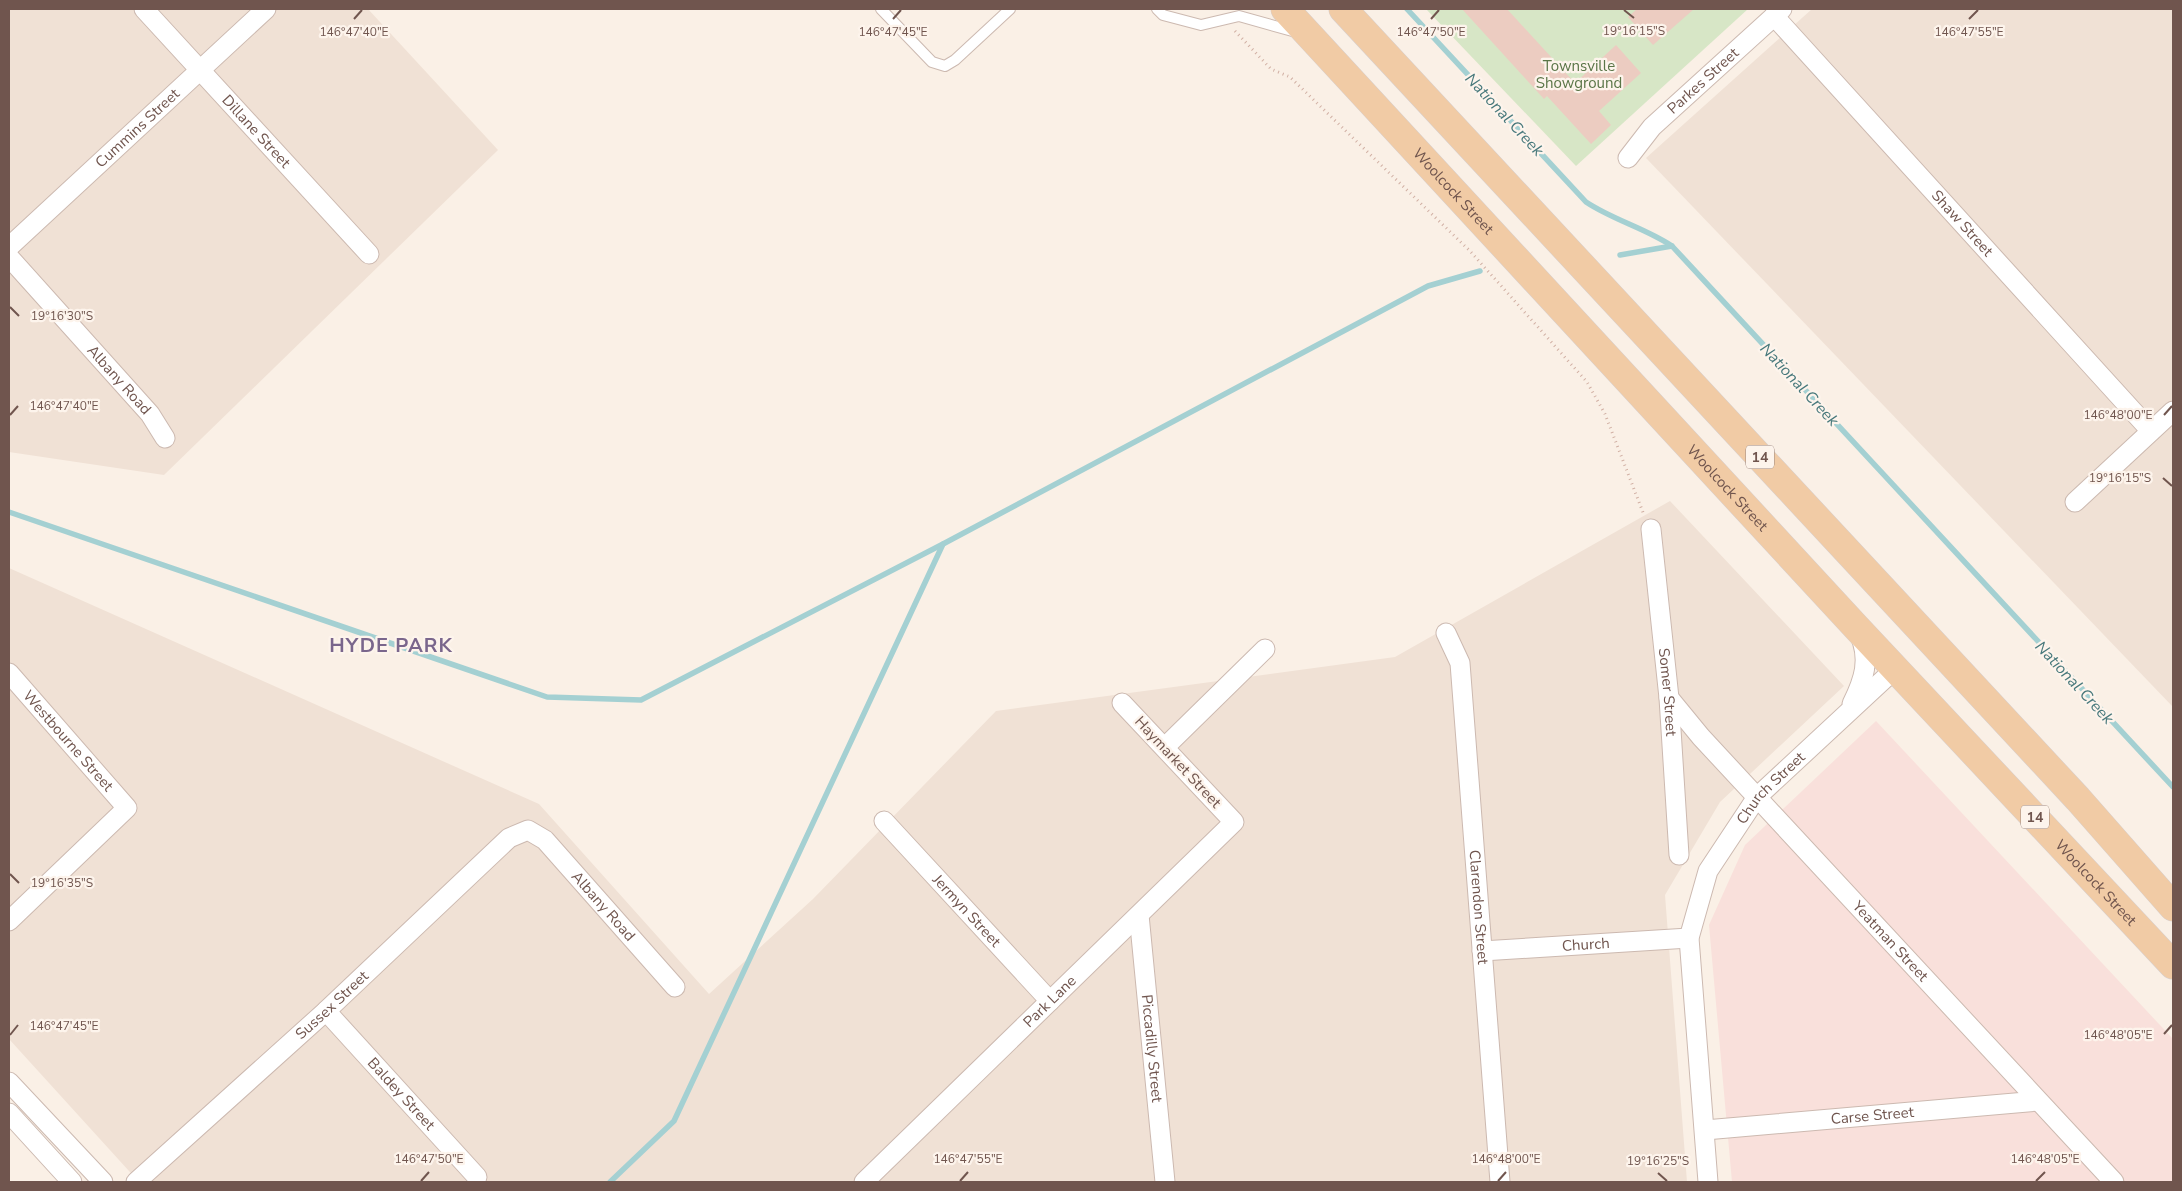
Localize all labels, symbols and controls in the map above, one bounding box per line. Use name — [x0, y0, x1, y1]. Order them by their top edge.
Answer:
text: 19°16'15"S — [1603, 23, 1665, 39]
text: 146°47'40"E — [319, 24, 389, 40]
text: 146°47'45"E — [858, 24, 928, 40]
text: 146°47'50"E — [1396, 24, 1466, 40]
text: 146°47'55"E — [1934, 24, 2004, 40]
street label: Parkes Street — [1663, 43, 1743, 118]
park label: Townsville Showground — [1536, 56, 1622, 93]
water label: National Creek — [1460, 68, 1549, 162]
street label: Cummins Street — [91, 84, 184, 172]
street label: Dillane Street — [218, 90, 296, 173]
street label: Woolcock Street — [1408, 144, 1499, 239]
street label: Shaw Street — [1927, 186, 1998, 261]
text: 19°16'30"S — [31, 308, 93, 324]
water label: National Creek — [1755, 338, 1844, 432]
street label: Albany Road — [83, 341, 156, 419]
text: 146°47'40"E — [29, 398, 99, 414]
text: 146°48'00"E — [2083, 407, 2153, 423]
street label: Woolcock Street — [1682, 440, 1773, 536]
road number: 14 — [1746, 446, 1774, 468]
text: 19°16'15"S — [2089, 470, 2151, 486]
district label: HYDE PARK — [329, 632, 453, 659]
water label: National Creek — [2030, 636, 2119, 730]
street label: Somer Street — [1654, 647, 1681, 738]
street label: Westbourne Street — [18, 686, 118, 796]
street label: Haymarket Street — [1130, 712, 1226, 813]
street label: Church Street — [1732, 747, 1810, 828]
road number: 14 — [2021, 806, 2049, 829]
street label: Woolcock Street — [2051, 835, 2142, 931]
street label: Clarendon Street — [1464, 849, 1493, 966]
street label: Albany Road — [567, 867, 640, 945]
street label: Jermyn Street — [927, 869, 1006, 952]
text: 19°16'35"S — [31, 875, 93, 891]
street label: Yeatman Street — [1847, 896, 1933, 986]
street label: Church — [1561, 933, 1610, 956]
street label: Sussex Street — [291, 966, 373, 1044]
street label: Park Lane — [1019, 971, 1080, 1032]
street label: Piccadilly Street — [1137, 994, 1167, 1104]
text: 146°47'45"E — [29, 1018, 99, 1034]
text: 146°48'05"E — [2083, 1027, 2153, 1043]
street label: Baldey Street — [363, 1053, 440, 1135]
street label: Carse Street — [1830, 1102, 1915, 1129]
text: 146°47'50"E — [394, 1151, 464, 1167]
text: 146°47'55"E — [933, 1151, 1003, 1167]
text: 146°48'00"E — [1471, 1151, 1541, 1167]
text: 146°48'05"E — [2010, 1151, 2080, 1167]
text: 19°16'25"S — [1627, 1153, 1689, 1169]

